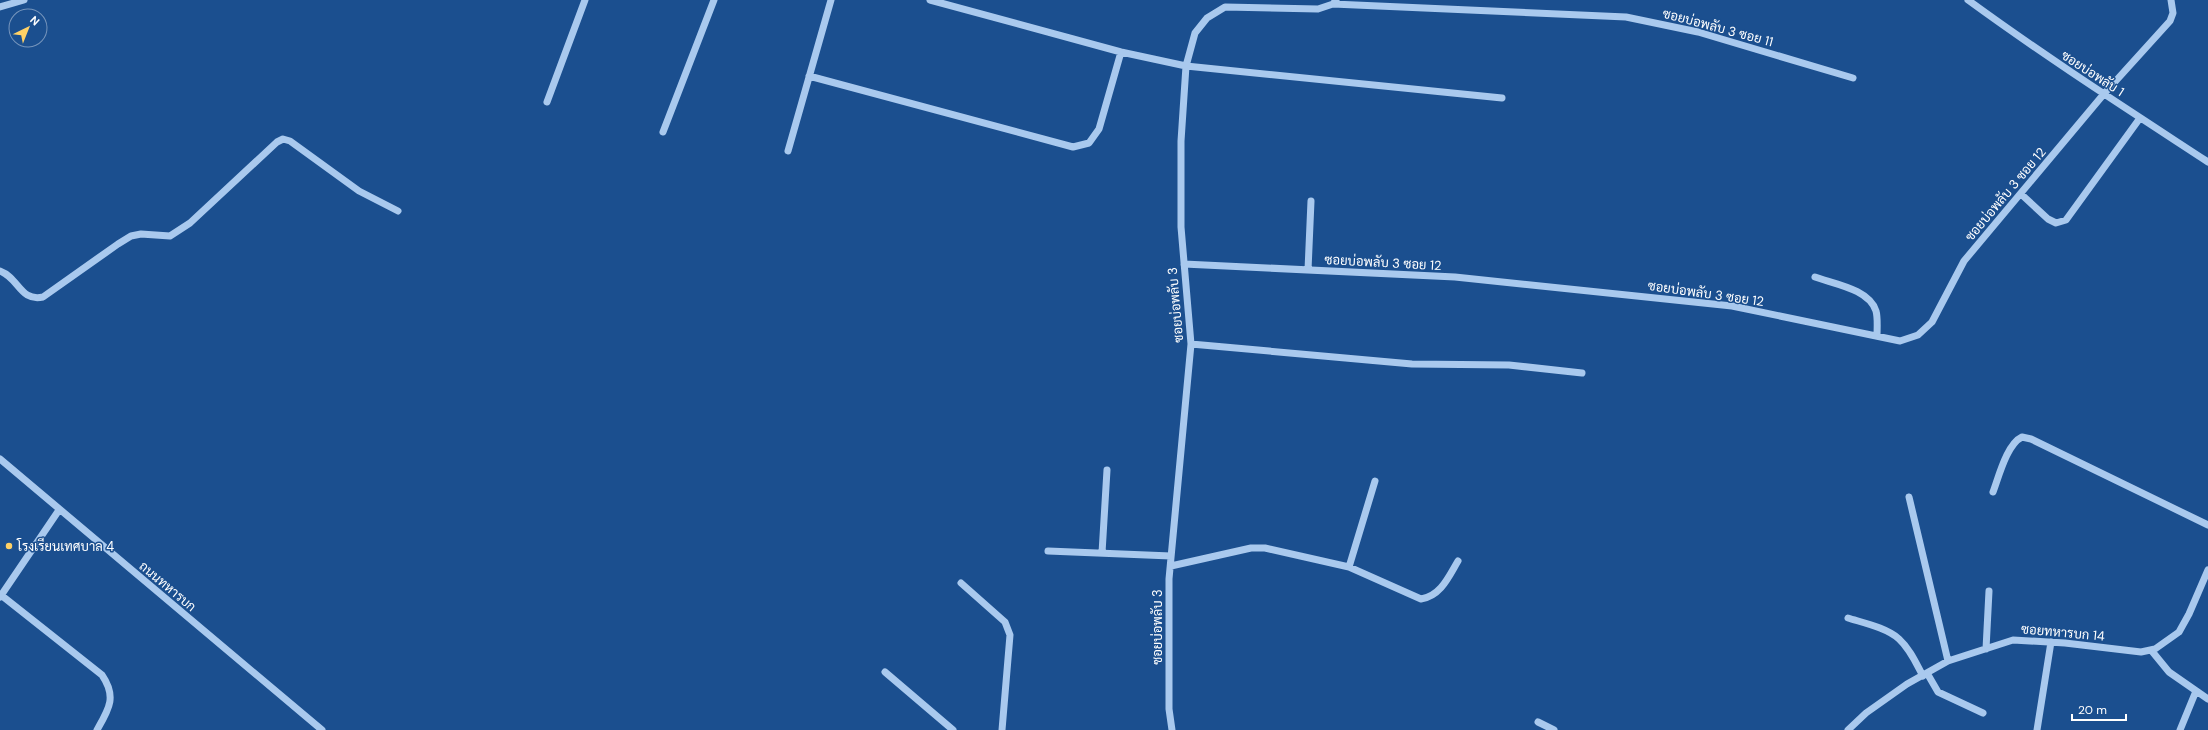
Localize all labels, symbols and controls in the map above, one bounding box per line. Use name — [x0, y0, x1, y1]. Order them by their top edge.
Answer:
street label: ซอยบ่อพลับ 3 ซอย 11 — [1661, 5, 1775, 50]
north arrow — [8, 8, 48, 48]
text: N — [27, 13, 43, 29]
street label: ซอยบ่อพลับ 1 — [2058, 47, 2128, 100]
street label: ซอยบ่อพลับ 3 ซอย 12 — [1961, 144, 2050, 245]
street label: ซอยบ่อพลับ 3 ซอย 12 — [1324, 251, 1442, 274]
street label: ซอยบ่อพลับ 3 — [1164, 267, 1187, 343]
street label: ซอยบ่อพลับ 3 ซอย 12 — [1647, 277, 1765, 310]
place label: โรงเรียนเทศบาล 4 — [16, 537, 114, 555]
marker: โรงเรียนเทศบาล 4 — [4, 541, 14, 551]
street label: ถนนทหารบก — [136, 558, 200, 615]
street label: ซอยบ่อพลับ 3 — [1149, 589, 1166, 665]
street label: ซอยทหารบก 14 — [2020, 620, 2106, 645]
scale bar — [2072, 696, 2126, 722]
text: 20 m — [2078, 702, 2107, 718]

